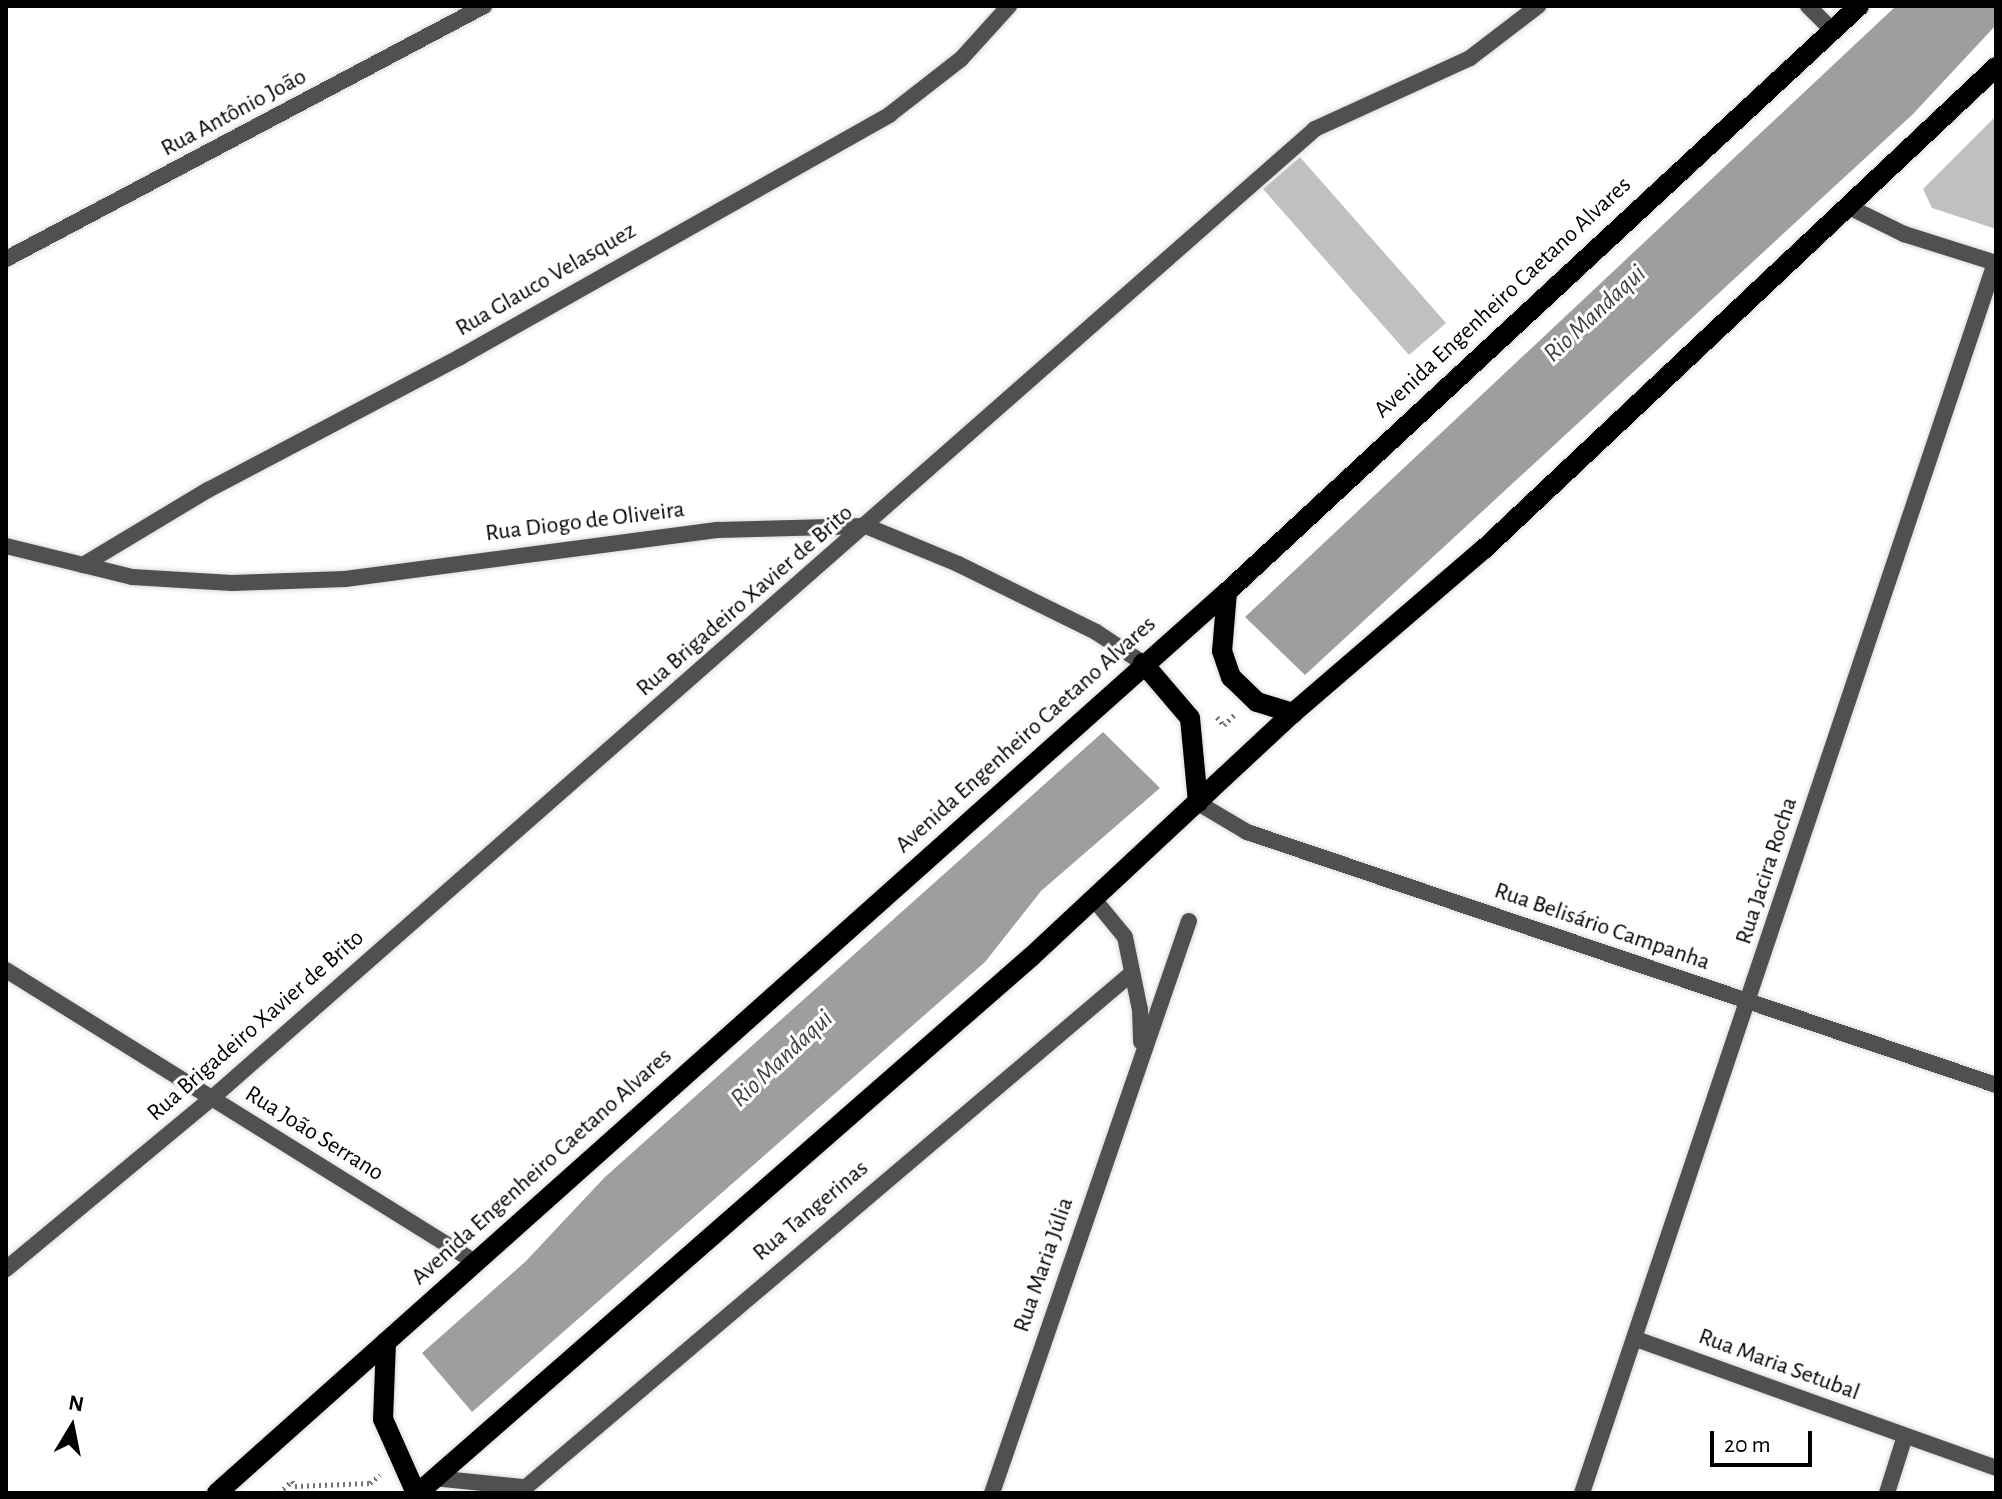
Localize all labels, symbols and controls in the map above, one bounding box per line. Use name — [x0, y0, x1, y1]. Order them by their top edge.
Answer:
street label: Rua Antônio João — [156, 63, 312, 163]
street label: Avenida Engenheiro Caetano Alvares — [1369, 171, 1637, 425]
street label: Rua Glauco Velasquez — [451, 217, 641, 343]
water label: Rio Mandaqui — [1537, 259, 1653, 369]
street label: Rua Diogo de Oliveira — [484, 495, 686, 549]
street label: Rua Brigadeiro Xavier de Brito — [631, 499, 859, 703]
street label: Avenida Engenheiro Caetano Alvares — [890, 610, 1162, 860]
street label: Rua Jacira Rocha — [1730, 794, 1804, 948]
street label: Rua Belisário Campanha — [1490, 877, 1714, 977]
street label: Rua Brigadeiro Xavier de Brito — [142, 924, 370, 1128]
water label: Rio Mandaqui — [724, 1004, 840, 1114]
street label: Avenida Engenheiro Caetano Alvares — [406, 1042, 678, 1292]
street label: Rua João Serrano — [239, 1080, 389, 1188]
street label: Rua Tangerinas — [747, 1154, 875, 1268]
street label: Rua Maria Júlia — [1008, 1194, 1080, 1336]
street label: Rua Maria Setubal — [1694, 1322, 1864, 1408]
north arrow — [32, 1387, 112, 1467]
text: N — [67, 1391, 86, 1416]
scale bar — [1714, 1415, 1816, 1465]
text: 20 m — [1724, 1433, 1771, 1457]

